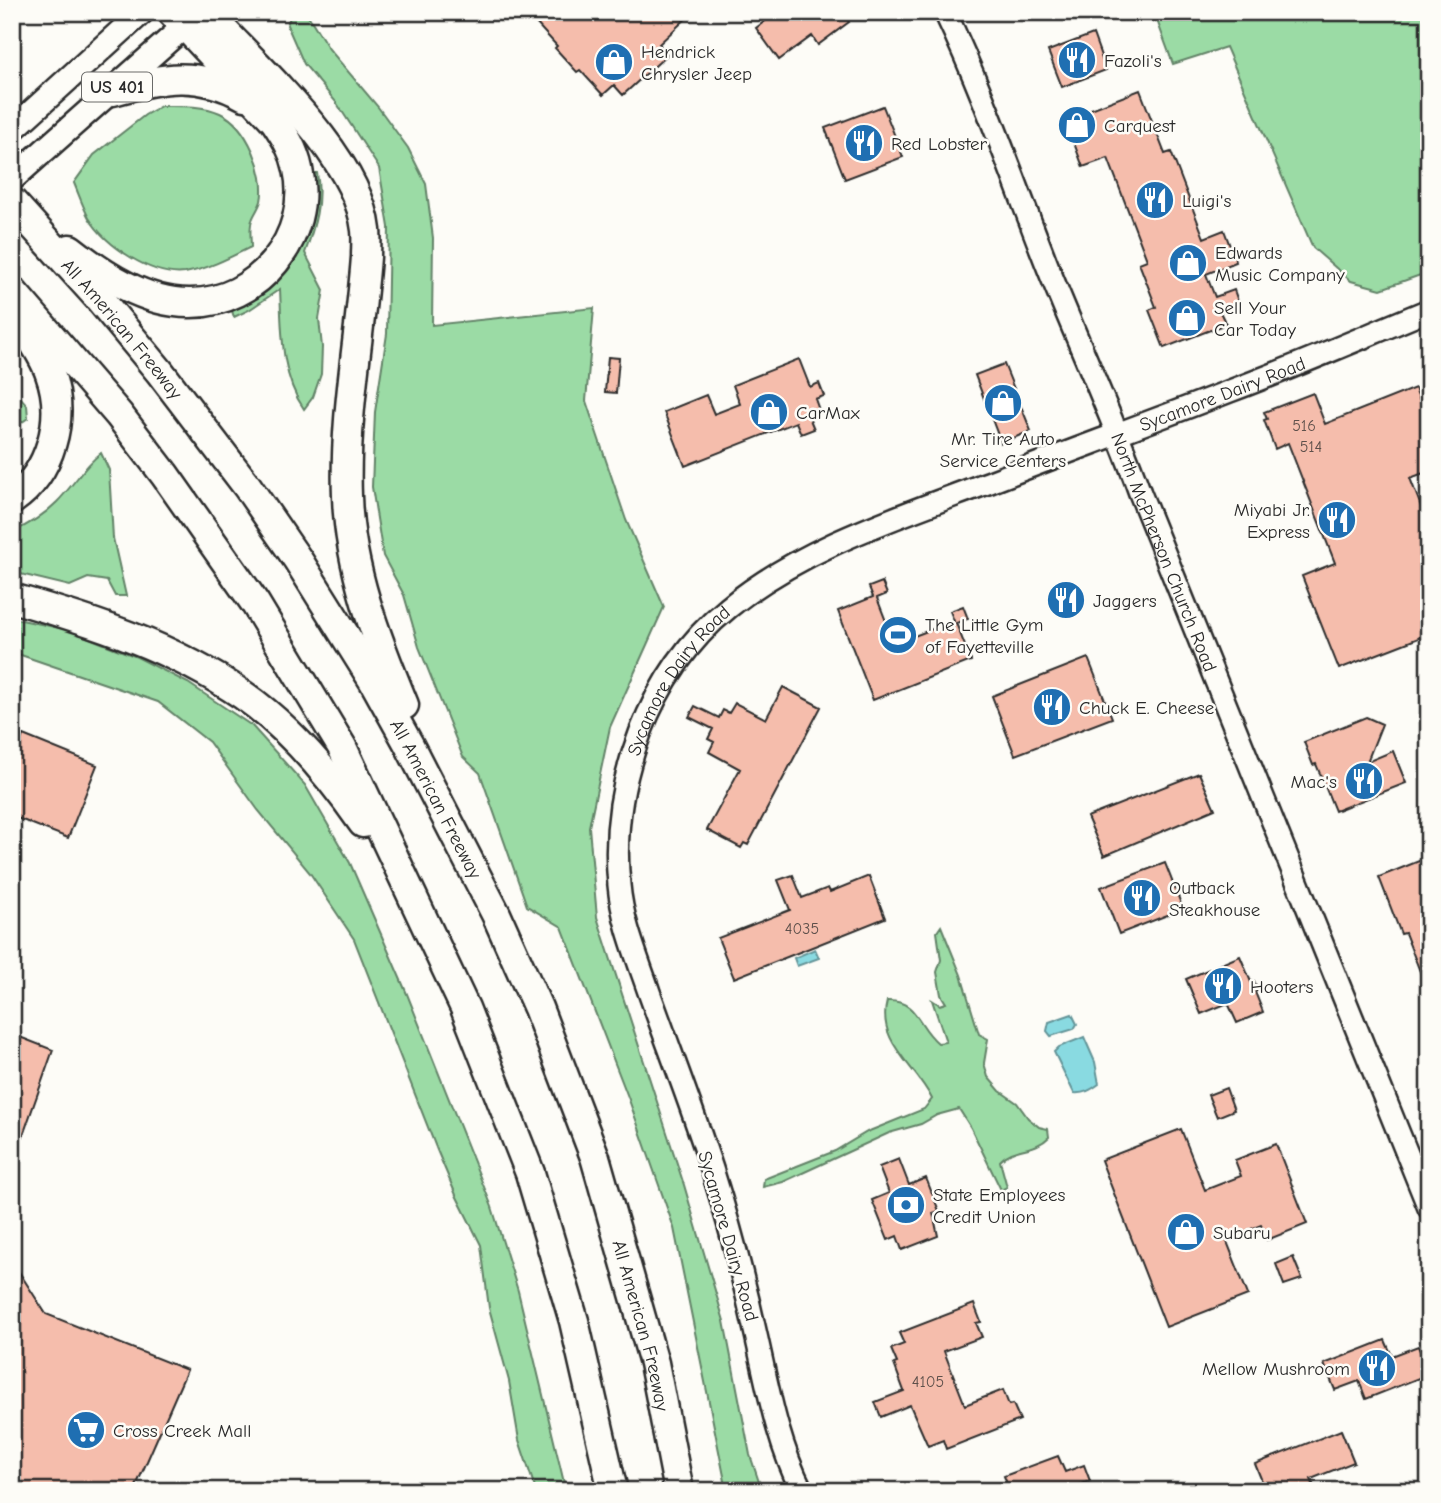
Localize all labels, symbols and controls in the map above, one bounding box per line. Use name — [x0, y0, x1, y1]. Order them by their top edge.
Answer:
restaurant icon: Fazoli's — [1056, 39, 1098, 81]
shop icon: Hendrick Chrysler Jeep — [593, 41, 635, 83]
place label: Hendrick Chrysler Jeep — [641, 41, 752, 85]
place label: Fazoli's — [1104, 50, 1162, 72]
road number: US 401 — [82, 72, 152, 102]
shop icon: Carquest — [1056, 104, 1098, 146]
place label: Carquest — [1104, 115, 1176, 137]
restaurant icon: Red Lobster — [843, 122, 885, 164]
place label: Red Lobster — [891, 133, 988, 155]
restaurant icon: Luigi's — [1134, 179, 1176, 221]
place label: Luigi's — [1182, 190, 1231, 212]
shop icon: Edwards Music Company — [1167, 242, 1209, 284]
place label: Edwards Music Company — [1215, 242, 1345, 286]
street label: All American Freeway — [57, 255, 187, 404]
shop icon: Sell Your Car Today — [1166, 297, 1208, 339]
place label: Sell Your Car Today — [1214, 297, 1296, 341]
street label: Sycamore Dairy Road — [1136, 353, 1309, 437]
shop icon: Mr. Tire Auto Service Centers — [982, 382, 1024, 424]
shop icon: CarMax — [748, 391, 790, 433]
place label: CarMax — [796, 402, 861, 424]
house number: 516 — [1292, 417, 1316, 435]
place label: Mr. Tire Auto Service Centers — [940, 428, 1066, 472]
street label: North McPherson Church Road — [1106, 430, 1221, 675]
house number: 514 — [1300, 438, 1322, 456]
place label: Miyabi Jr. Express — [1234, 499, 1310, 543]
restaurant icon: Miyabi Jr. Express — [1316, 499, 1358, 541]
restaurant icon: Jaggers — [1045, 579, 1087, 621]
place label: Jaggers — [1093, 590, 1157, 612]
street label: Sycamore Dairy Road — [623, 601, 735, 759]
sports icon: The Little Gym of Fayetteville — [877, 614, 919, 656]
place label: The Little Gym of Fayetteville — [925, 614, 1043, 658]
restaurant icon: Chuck E. Cheese — [1031, 686, 1073, 728]
place label: Chuck E. Cheese — [1079, 697, 1214, 719]
street label: All American Freeway — [385, 716, 486, 883]
restaurant icon: Mac's — [1343, 760, 1385, 802]
place label: Mac's — [1290, 771, 1337, 793]
restaurant icon: Outback Steakhouse — [1121, 877, 1163, 919]
place label: Outback Steakhouse — [1169, 877, 1260, 921]
house number: 4035 — [785, 920, 819, 938]
restaurant icon: Hooters — [1202, 965, 1244, 1007]
place label: Hooters — [1250, 976, 1314, 998]
street label: Sycamore Dairy Road — [693, 1149, 763, 1324]
bank icon: State Employees Credit Union — [885, 1184, 927, 1226]
place label: State Employees Credit Union — [933, 1184, 1066, 1228]
shop icon: Subaru — [1165, 1211, 1207, 1253]
place label: Subaru — [1213, 1222, 1270, 1244]
street label: All American Freeway — [607, 1238, 673, 1414]
restaurant icon: Mellow Mushroom — [1356, 1347, 1398, 1389]
place label: Mellow Mushroom — [1202, 1358, 1350, 1380]
house number: 4105 — [912, 1373, 944, 1391]
supermarket icon: Cross Creek Mall — [65, 1409, 107, 1451]
place label: Cross Creek Mall — [113, 1420, 251, 1442]

